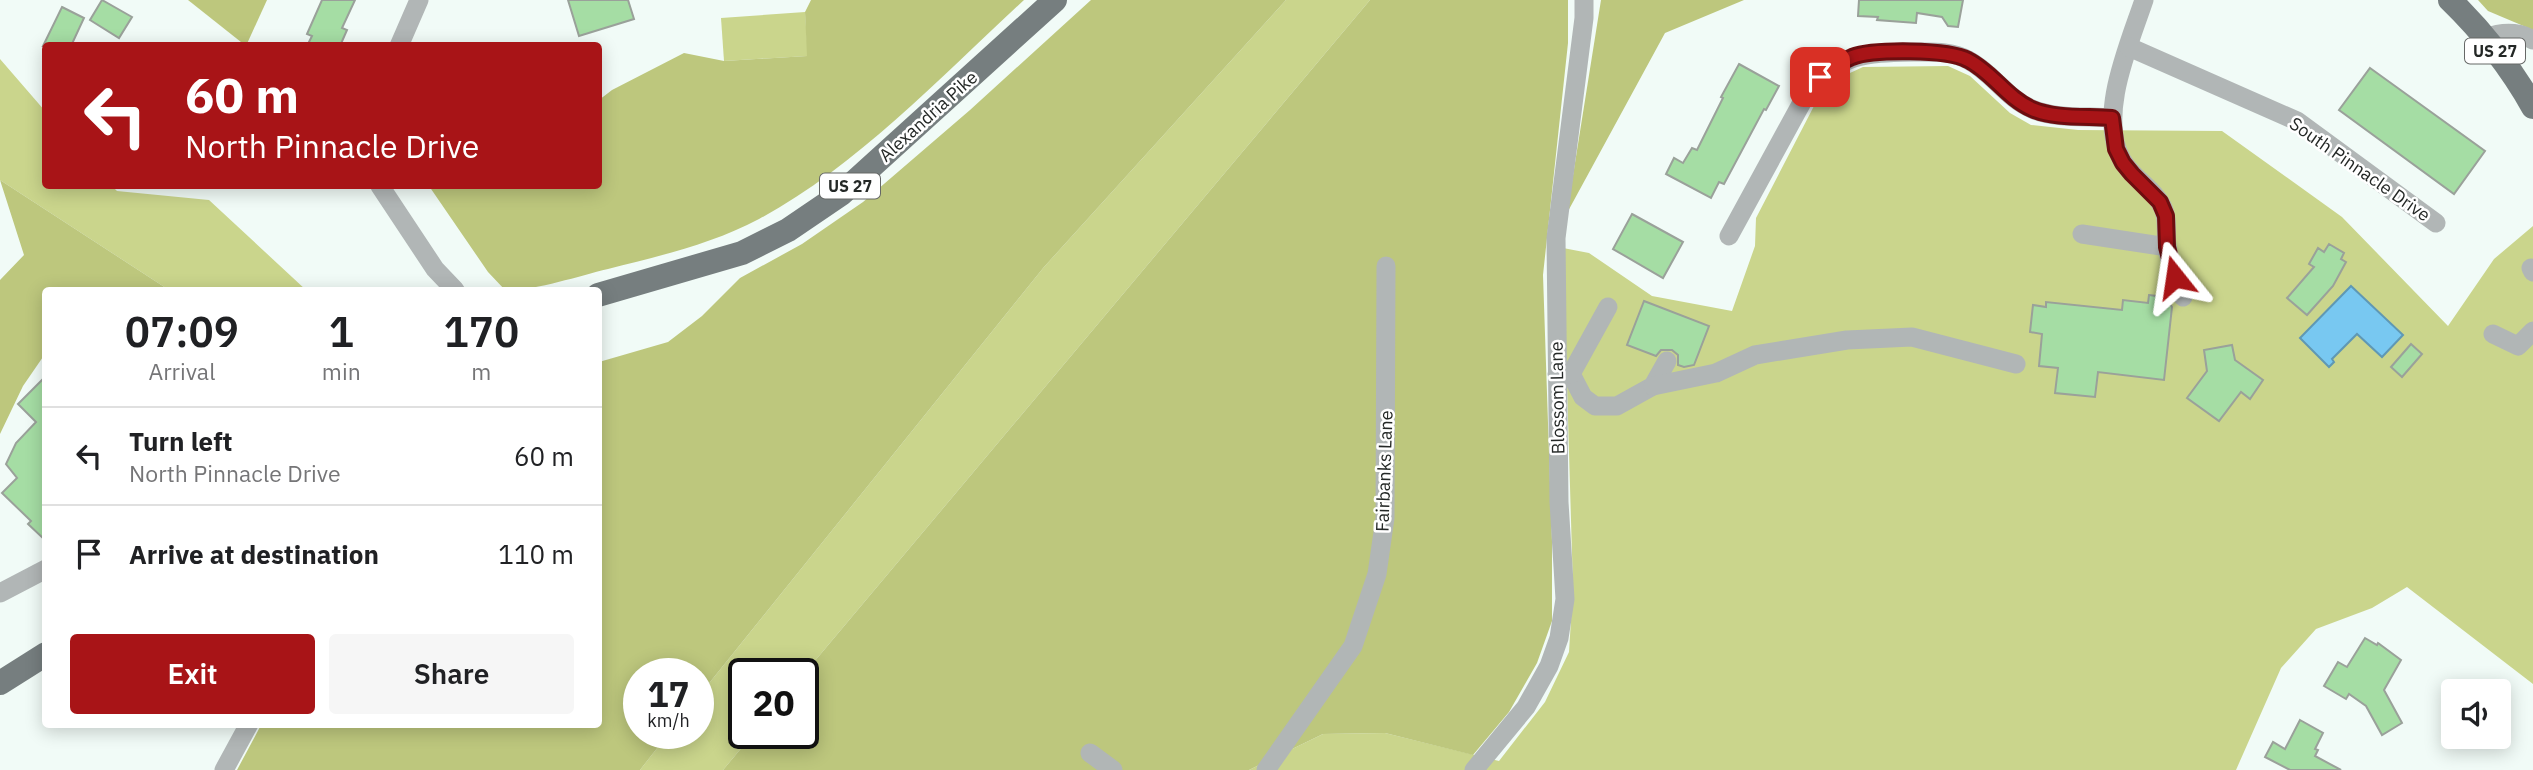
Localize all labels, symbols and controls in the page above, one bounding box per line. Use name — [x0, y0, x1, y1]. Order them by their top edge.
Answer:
road number: US 27 — [2465, 38, 2525, 64]
pin — [1790, 47, 1850, 107]
icon: arrive — [1801, 58, 1839, 96]
text: 60 m — [185, 63, 299, 126]
street label: Alexandria Pike — [874, 66, 982, 166]
icon: left — [70, 70, 161, 161]
street label: South Pinnacle Drive — [2285, 112, 2435, 226]
text: North Pinnacle Drive — [185, 125, 479, 167]
road number: US 27 — [820, 174, 880, 198]
position arrow — [2138, 240, 2212, 314]
text: 07:09 — [125, 304, 239, 359]
text: 1 — [329, 304, 354, 359]
text: 170 — [444, 304, 519, 359]
street label: Blossom Lane — [1545, 341, 1569, 455]
text: Arrival — [148, 356, 215, 386]
text: min — [322, 356, 361, 386]
text: m — [471, 356, 491, 386]
street label: Fairbanks Lane — [1370, 410, 1398, 532]
text: Turn left — [129, 424, 232, 458]
icon: left — [70, 437, 108, 475]
text: 60 m — [514, 439, 574, 473]
text: North Pinnacle Drive — [129, 458, 341, 488]
icon: arrive — [70, 535, 108, 573]
text: Arrive at destination — [129, 537, 379, 571]
text: 110 m — [498, 537, 574, 571]
button: Exit — [70, 634, 315, 714]
button: Share — [329, 634, 574, 714]
speed limit sign: 20 — [728, 658, 819, 749]
text: 17 — [647, 671, 690, 717]
map controls — [2441, 679, 2511, 749]
button: sound — [2441, 679, 2511, 749]
text: km/h — [647, 709, 690, 732]

